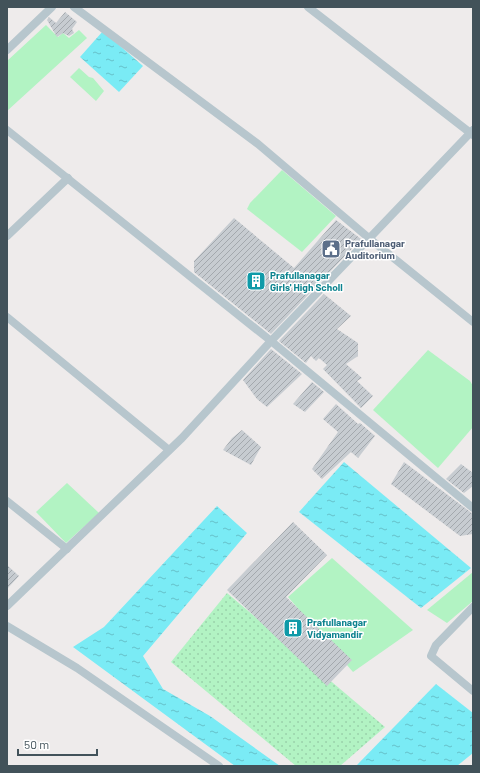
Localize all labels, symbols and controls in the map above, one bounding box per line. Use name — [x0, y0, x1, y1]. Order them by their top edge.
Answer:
place label: Prafullanagar Auditorium — [345, 237, 405, 261]
public building icon: Prafullanagar Auditorium — [320, 238, 342, 260]
place label: Prafullanagar Girls' High Scholl — [270, 269, 343, 293]
building icon: Prafullanagar Girls' High Scholl — [245, 270, 267, 292]
place label: Prafullanagar Vidyamandir — [307, 616, 367, 640]
building icon: Prafullanagar Vidyamandir — [282, 617, 304, 639]
scale bar — [18, 731, 97, 757]
text: 50 m — [24, 737, 49, 751]

